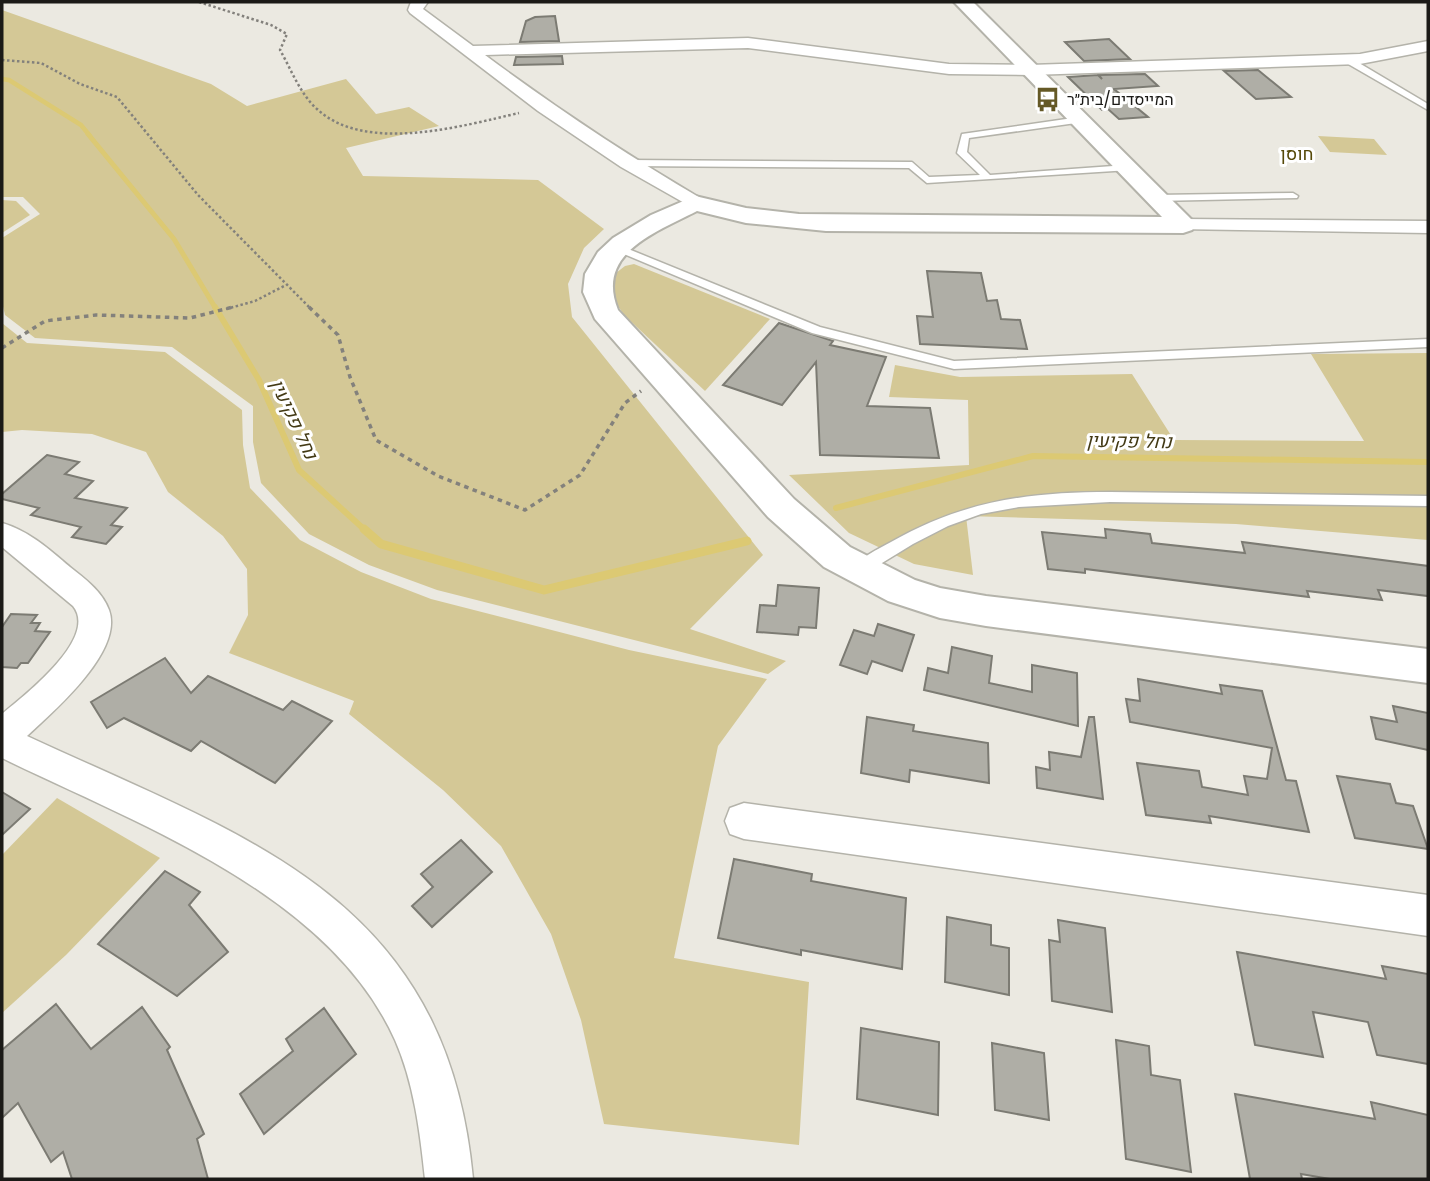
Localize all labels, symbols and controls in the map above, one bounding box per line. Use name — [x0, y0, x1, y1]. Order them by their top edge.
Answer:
bus stop icon: המייסדים/בית״ר — [1033, 85, 1061, 113]
place label: המייסדים/בית״ר — [1067, 88, 1174, 111]
district label: חוסן — [1281, 141, 1313, 166]
water label: נחל פקיעין — [264, 375, 325, 464]
water label: נחל פקיעין — [1086, 427, 1173, 455]

